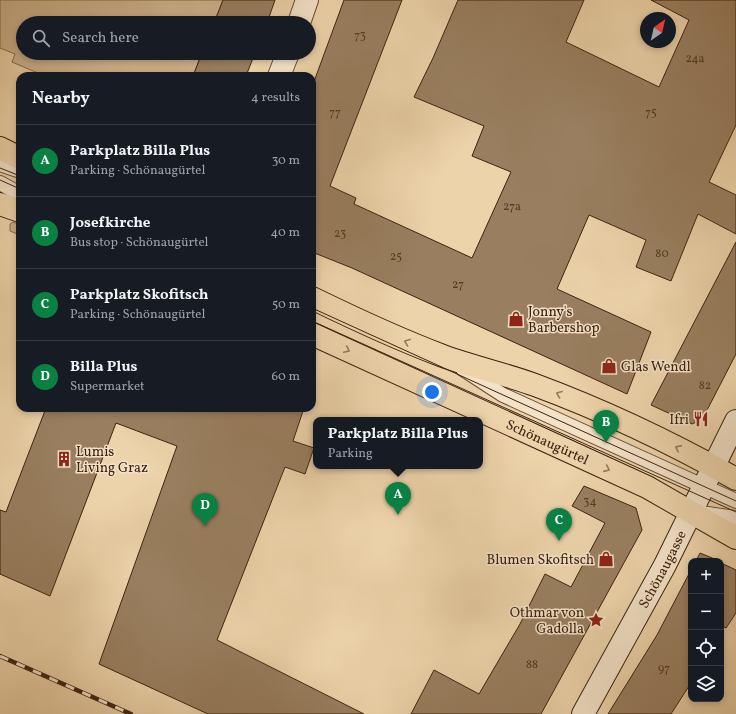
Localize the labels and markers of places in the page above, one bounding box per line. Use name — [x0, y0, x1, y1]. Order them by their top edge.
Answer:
place label: Jonny's Barbershop — [528, 303, 600, 338]
shop icon: Jonny's Barbershop — [507, 310, 525, 328]
shop icon: Glas Wendl — [600, 357, 618, 375]
place label: Glas Wendl — [621, 358, 691, 377]
pin: B — [593, 410, 619, 443]
restaurant icon: Ifri — [692, 410, 710, 428]
place label: Ifri — [669, 411, 689, 430]
place label: Lumis Living Graz — [76, 443, 148, 478]
building icon: Lumis Living Graz — [55, 450, 73, 468]
pin: A — [385, 482, 411, 515]
pin: D — [192, 493, 218, 526]
pin: C — [546, 508, 572, 541]
shop icon: Blumen Skofitsch — [597, 550, 615, 568]
place label: Blumen Skofitsch — [486, 551, 594, 570]
place label: Othmar von Gadolla — [510, 604, 584, 639]
place icon: Othmar von Gadolla — [587, 611, 605, 629]

